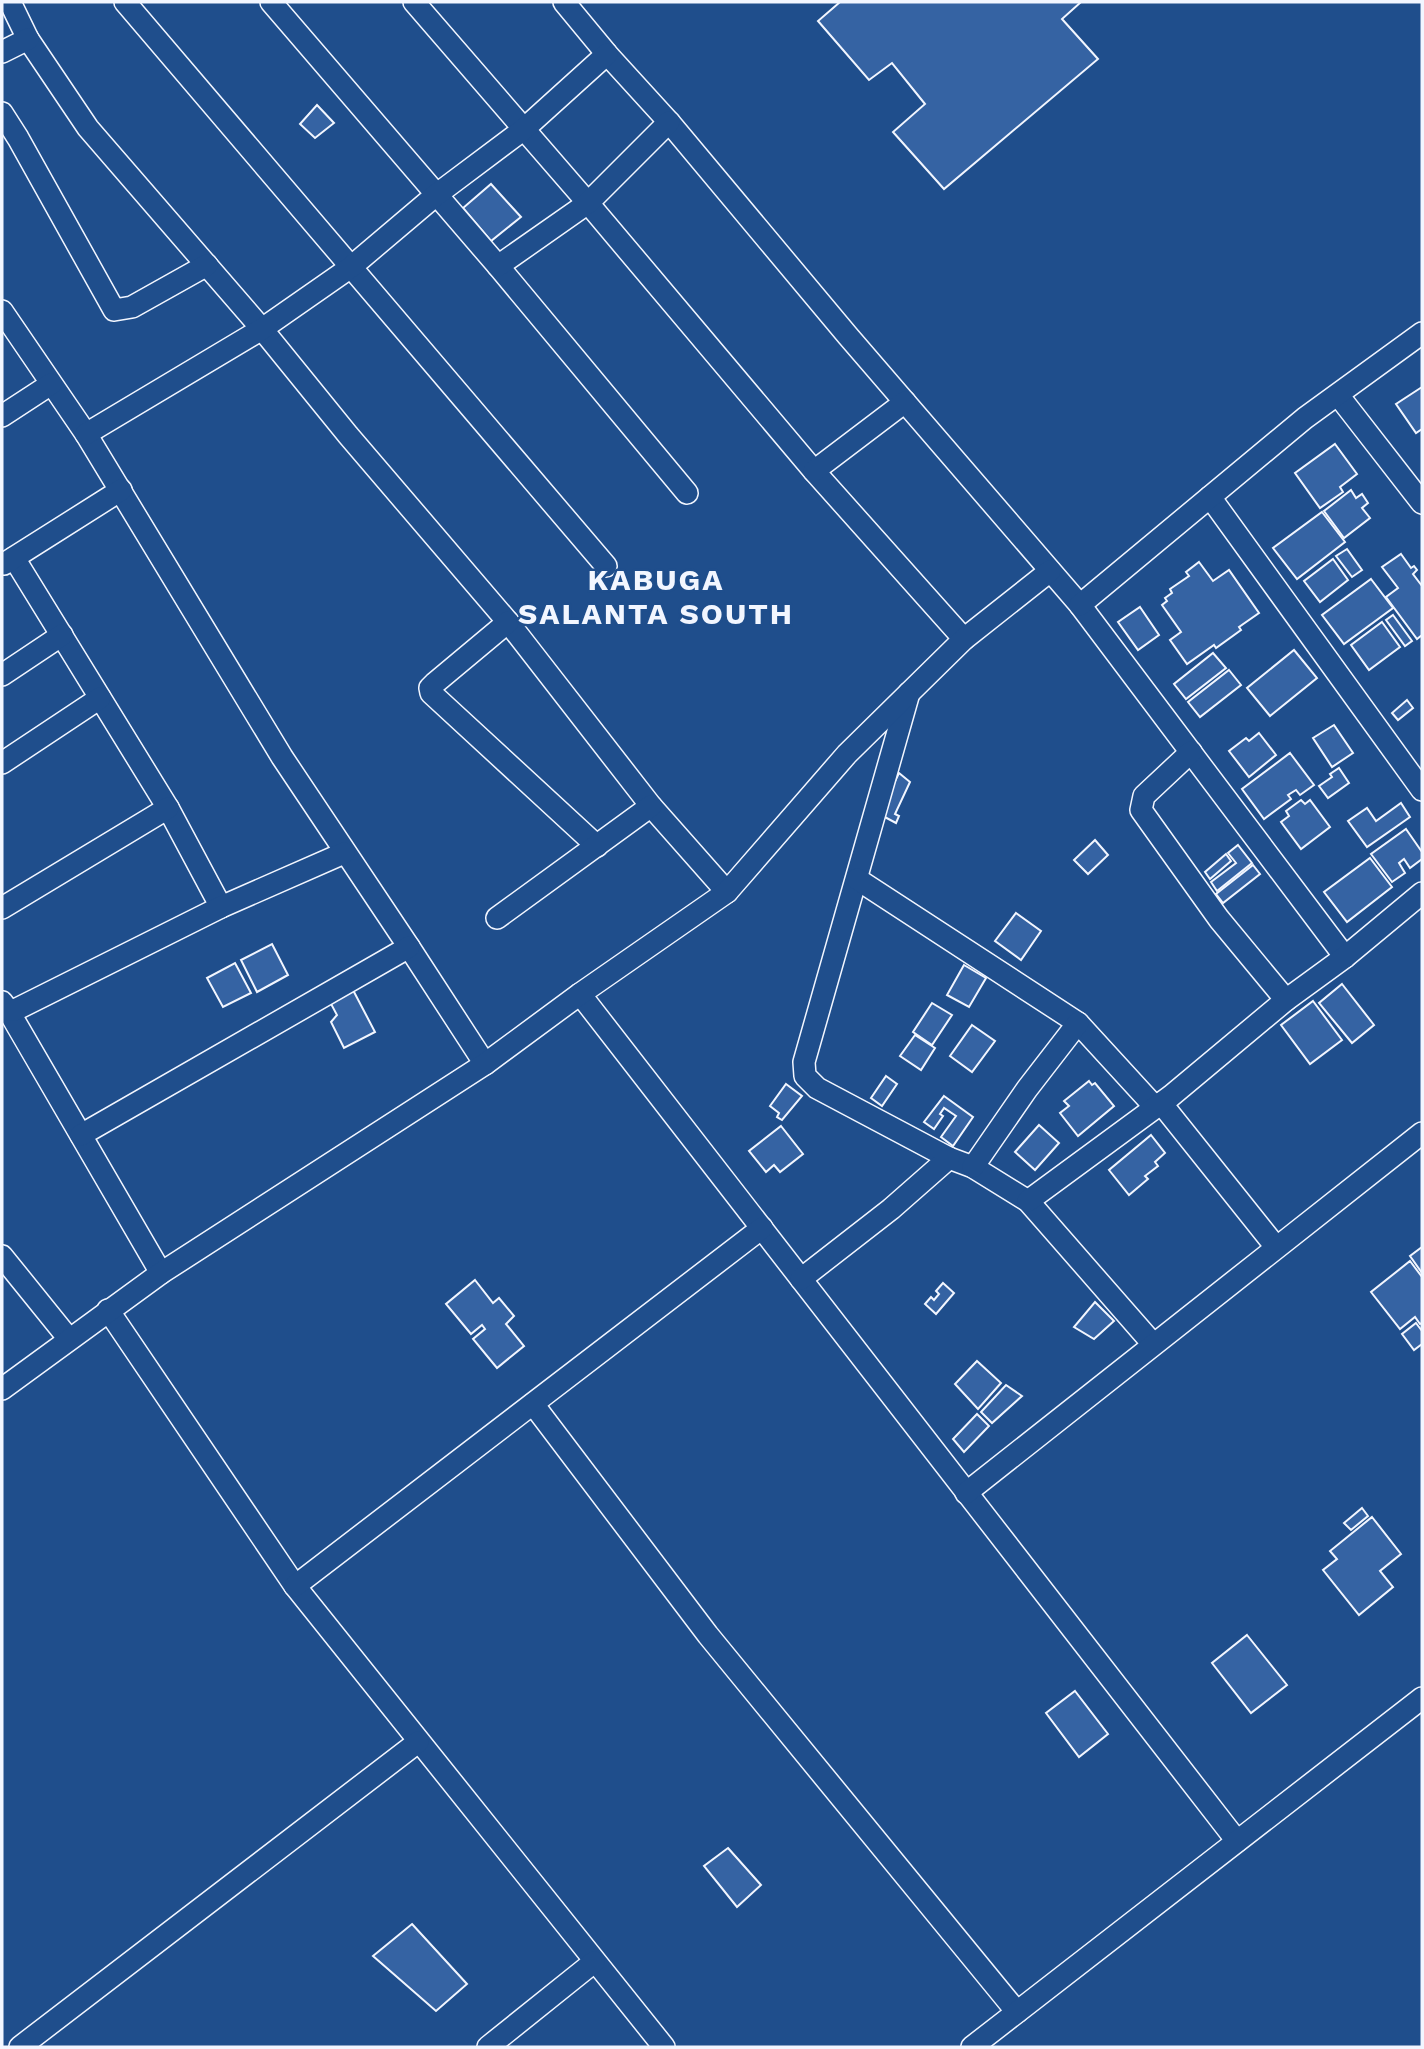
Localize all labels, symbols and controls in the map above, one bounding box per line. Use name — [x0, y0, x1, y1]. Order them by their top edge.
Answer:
district label: KABUGA SALANTA SOUTH — [518, 562, 794, 631]

